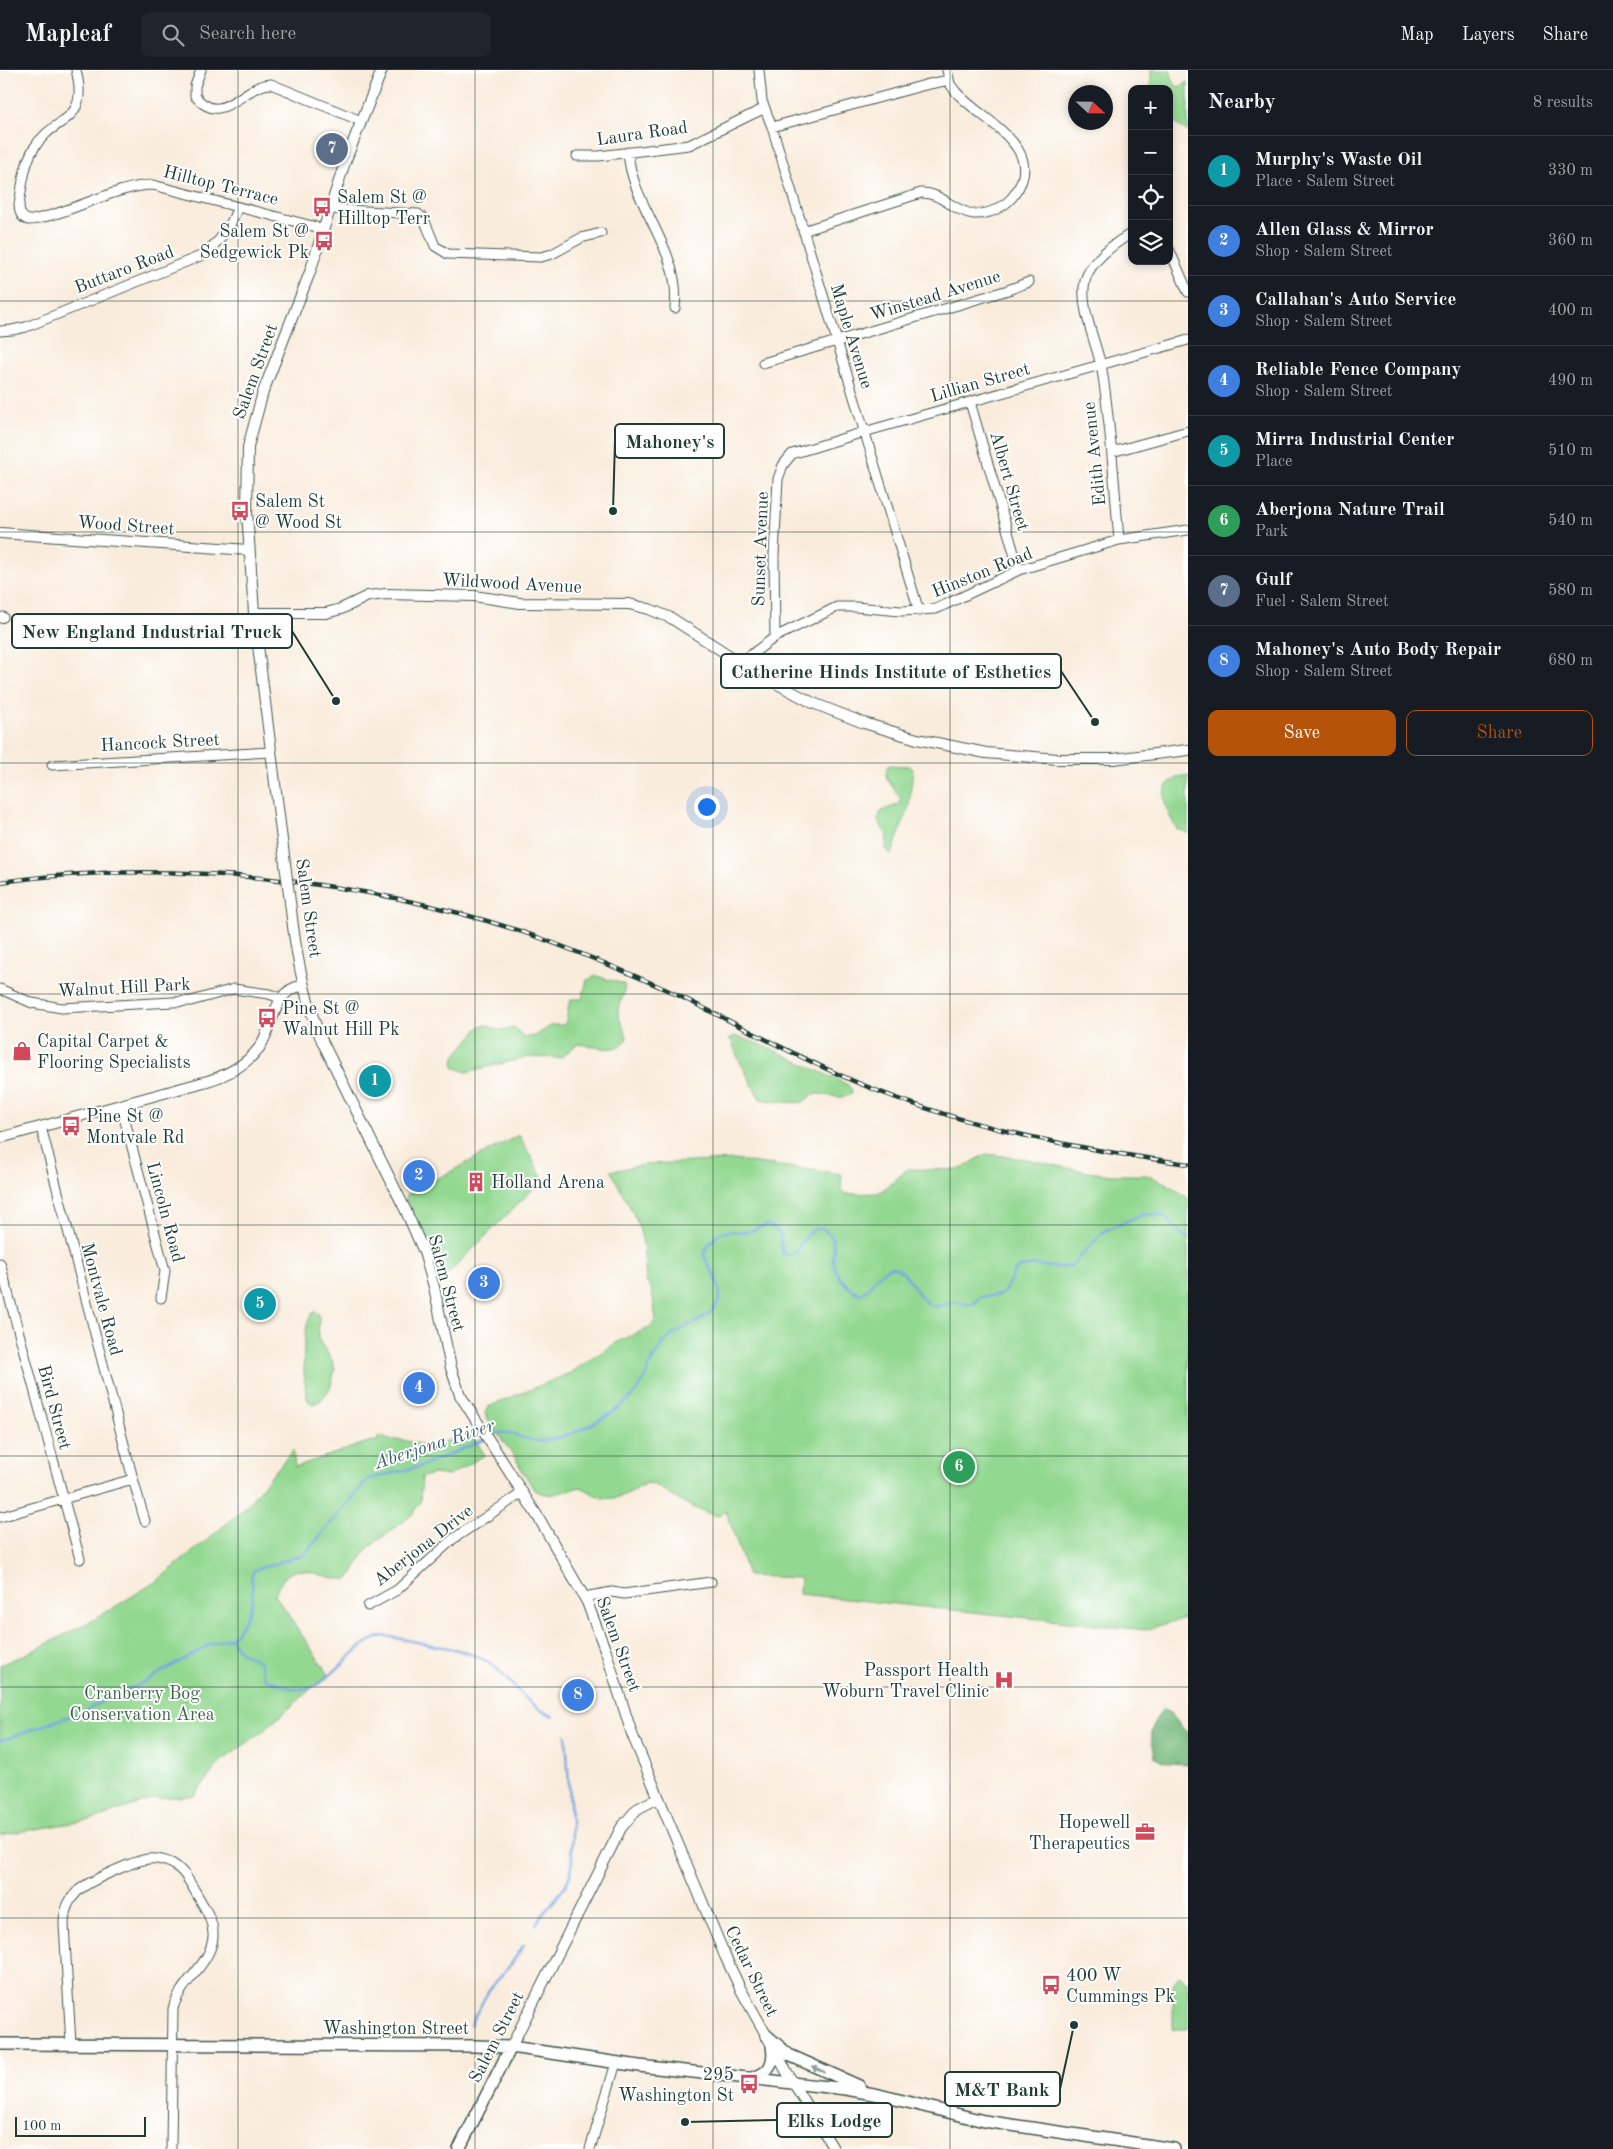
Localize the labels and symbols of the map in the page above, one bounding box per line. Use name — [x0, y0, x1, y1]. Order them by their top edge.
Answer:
north arrow — [1068, 85, 1113, 130]
street label: Laura Road — [595, 119, 689, 149]
pin: 7 — [316, 130, 348, 168]
street label: Hilltop Terrace — [161, 163, 280, 209]
place label: Salem St @ Hilltop Terr — [337, 189, 431, 228]
bus stop icon: Salem St @ Hilltop Terr — [311, 196, 333, 218]
place label: Salem St @ Sedgewick Pk — [199, 223, 309, 262]
bus stop icon: Salem St @ Sedgewick Pk — [313, 230, 335, 252]
street label: Buttaro Road — [72, 243, 177, 297]
street label: Winstead Avenue — [868, 267, 1003, 324]
street label: Maple Avenue — [827, 282, 876, 391]
street label: Salem Street — [230, 321, 282, 422]
street label: Lillian Street — [928, 360, 1032, 406]
street label: Edith Avenue — [1081, 401, 1109, 507]
callout: Mahoney's — [615, 424, 724, 458]
street label: Albert Street — [986, 430, 1032, 533]
text: Mahoney's — [626, 434, 715, 453]
street label: Sunset Avenue — [750, 491, 772, 607]
place label: Salem St @ Wood St — [255, 493, 342, 532]
bus stop icon: Salem St @ Wood St — [229, 500, 251, 522]
street label: Wood Street — [77, 514, 175, 538]
street label: Hinston Road — [930, 545, 1035, 601]
street label: Wildwood Avenue — [442, 571, 582, 597]
callout: New England Industrial Truck — [12, 614, 292, 648]
text: New England Industrial Truck — [22, 624, 283, 643]
callout: Catherine Hinds Institute of Esthetics — [721, 654, 1061, 688]
text: Catherine Hinds Institute of Esthetics — [731, 664, 1051, 683]
street label: Hancock Street — [100, 731, 220, 755]
your location — [694, 794, 720, 820]
street label: Salem Street — [292, 857, 324, 959]
street label: Walnut Hill Park — [57, 976, 191, 1000]
place label: Pine St @ Walnut Hill Pk — [282, 1000, 400, 1039]
bus stop icon: Pine St @ Walnut Hill Pk — [256, 1007, 278, 1029]
place label: Capital Carpet & Flooring Specialists — [37, 1033, 191, 1072]
shop icon: Capital Carpet & Flooring Specialists — [11, 1040, 33, 1062]
pin: 1 — [359, 1062, 391, 1100]
place label: Pine St @ Montvale Rd — [86, 1108, 184, 1147]
bus stop icon: Pine St @ Montvale Rd — [60, 1115, 82, 1137]
pin: 2 — [403, 1157, 435, 1195]
street label: Lincoln Road — [143, 1160, 187, 1264]
building icon: Holland Arena — [465, 1171, 487, 1193]
place label: Holland Arena — [491, 1174, 605, 1192]
street label: Salem Street — [424, 1233, 468, 1334]
street label: Montvale Road — [77, 1241, 125, 1358]
pin: 3 — [468, 1264, 500, 1302]
pin: 5 — [244, 1285, 276, 1323]
street label: Bird Street — [34, 1363, 74, 1452]
pin: 4 — [403, 1369, 435, 1407]
water label: Aberjona River — [371, 1417, 498, 1474]
pin: 6 — [943, 1448, 975, 1486]
street label: Aberjona Drive — [371, 1502, 477, 1590]
street label: Salem Street — [592, 1594, 644, 1695]
place label: Passport Health Woburn Travel Clinic — [822, 1662, 989, 1701]
hospital icon: Passport Health Woburn Travel Clinic — [993, 1669, 1015, 1691]
pin: 8 — [562, 1676, 594, 1714]
park label: Cranberry Bog Conservation Area — [69, 1685, 215, 1724]
place label: Hopewell Therapeutics — [1029, 1814, 1130, 1853]
office icon: Hopewell Therapeutics — [1134, 1821, 1156, 1843]
street label: Cedar Street — [721, 1923, 781, 2020]
place label: 400 W Cummings Pk — [1066, 1967, 1175, 2006]
bus stop icon: 400 W Cummings Pk — [1040, 1974, 1062, 1996]
street label: Salem Street — [466, 1989, 528, 2086]
street label: Washington Street — [323, 2020, 469, 2038]
one-way arrow — [811, 2064, 826, 2072]
place label: 295 Washington St — [618, 2066, 734, 2105]
callout: M&T Bank — [945, 2072, 1060, 2106]
bus stop icon: 295 Washington St — [738, 2073, 760, 2095]
text: M&T Bank — [954, 2082, 1050, 2101]
callout: Elks Lodge — [777, 2103, 892, 2137]
text: Elks Lodge — [786, 2113, 882, 2132]
scale bar — [15, 2114, 146, 2137]

